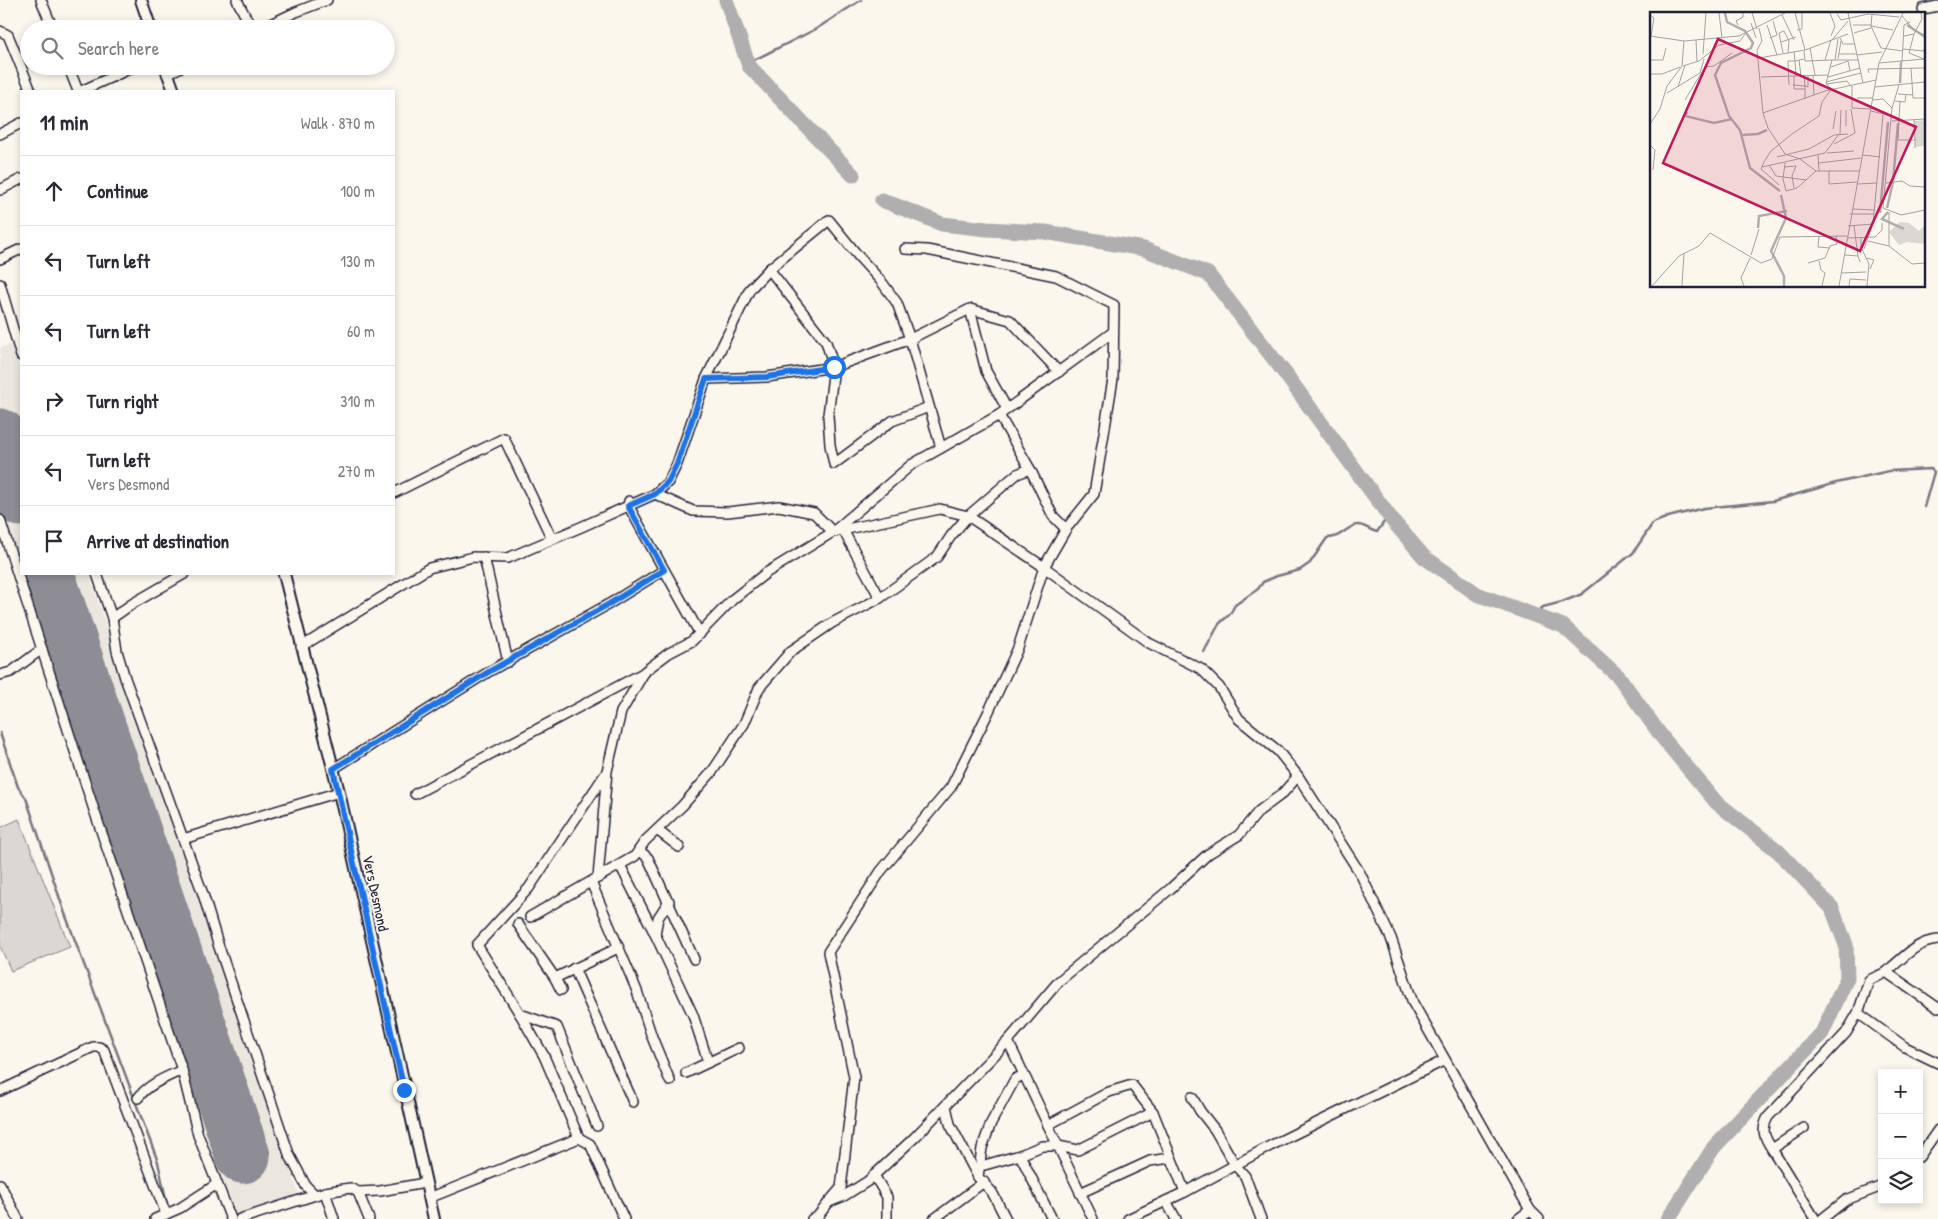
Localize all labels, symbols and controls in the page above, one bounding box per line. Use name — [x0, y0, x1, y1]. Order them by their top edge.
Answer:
inset map — [1650, 12, 1926, 288]
search box — [20, 20, 395, 75]
icon: search — [38, 34, 66, 62]
text: Search here — [78, 35, 159, 61]
text: 11 min — [40, 108, 89, 137]
text: Walk · 870 m — [301, 112, 375, 134]
icon: ahead — [40, 177, 68, 205]
text: Continue — [87, 178, 148, 204]
text: 100 m — [340, 180, 375, 202]
icon: left — [40, 247, 68, 275]
text: Turn left — [87, 248, 150, 274]
text: 130 m — [340, 250, 375, 272]
icon: left — [40, 317, 68, 345]
text: Turn left — [87, 318, 150, 344]
text: 60 m — [347, 320, 375, 342]
route start — [823, 356, 846, 379]
icon: right — [40, 387, 68, 415]
text: Turn right — [87, 388, 158, 414]
text: 310 m — [340, 390, 375, 412]
text: Turn left — [87, 447, 150, 473]
icon: left — [40, 457, 68, 485]
text: 270 m — [338, 460, 375, 482]
text: Vers Desmond — [87, 473, 169, 495]
icon: arrive — [40, 527, 68, 555]
text: Arrive at destination — [87, 528, 229, 554]
street label: Vers Desmond — [358, 853, 394, 933]
map controls — [1878, 1069, 1923, 1204]
button: + — [1878, 1069, 1923, 1114]
route end — [393, 1079, 416, 1102]
button: − — [1878, 1114, 1923, 1159]
button: layers — [1878, 1159, 1923, 1204]

